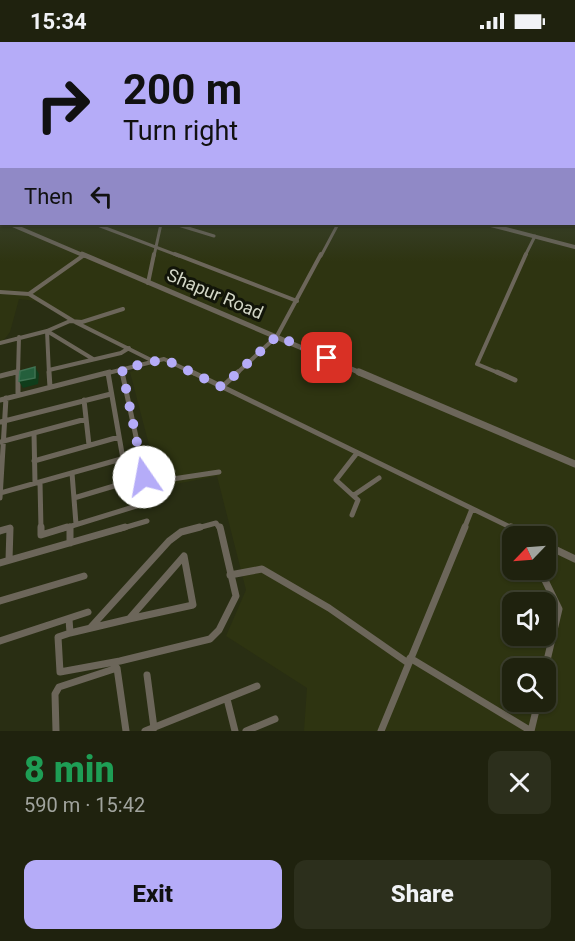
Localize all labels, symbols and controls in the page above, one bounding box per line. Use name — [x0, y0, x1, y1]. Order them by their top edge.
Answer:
text: 15:34 — [30, 9, 87, 34]
text: 200 m — [123, 65, 242, 114]
icon: right — [24, 66, 102, 144]
text: Turn right — [123, 115, 238, 147]
icon: left — [85, 180, 118, 213]
text: Then — [24, 184, 73, 209]
street label: Shapur Road — [164, 264, 266, 323]
pin — [301, 332, 352, 383]
icon: arrive — [310, 341, 343, 374]
position arrow — [112, 445, 176, 509]
north arrow — [502, 526, 556, 580]
map controls — [502, 526, 556, 712]
button: sound — [502, 592, 556, 646]
button: search — [502, 658, 556, 712]
text: 8 min — [24, 749, 115, 791]
button: close — [488, 751, 551, 814]
text: 590 m · 15:42 — [24, 793, 145, 817]
button: Exit — [24, 860, 282, 929]
button: Share — [294, 860, 551, 929]

